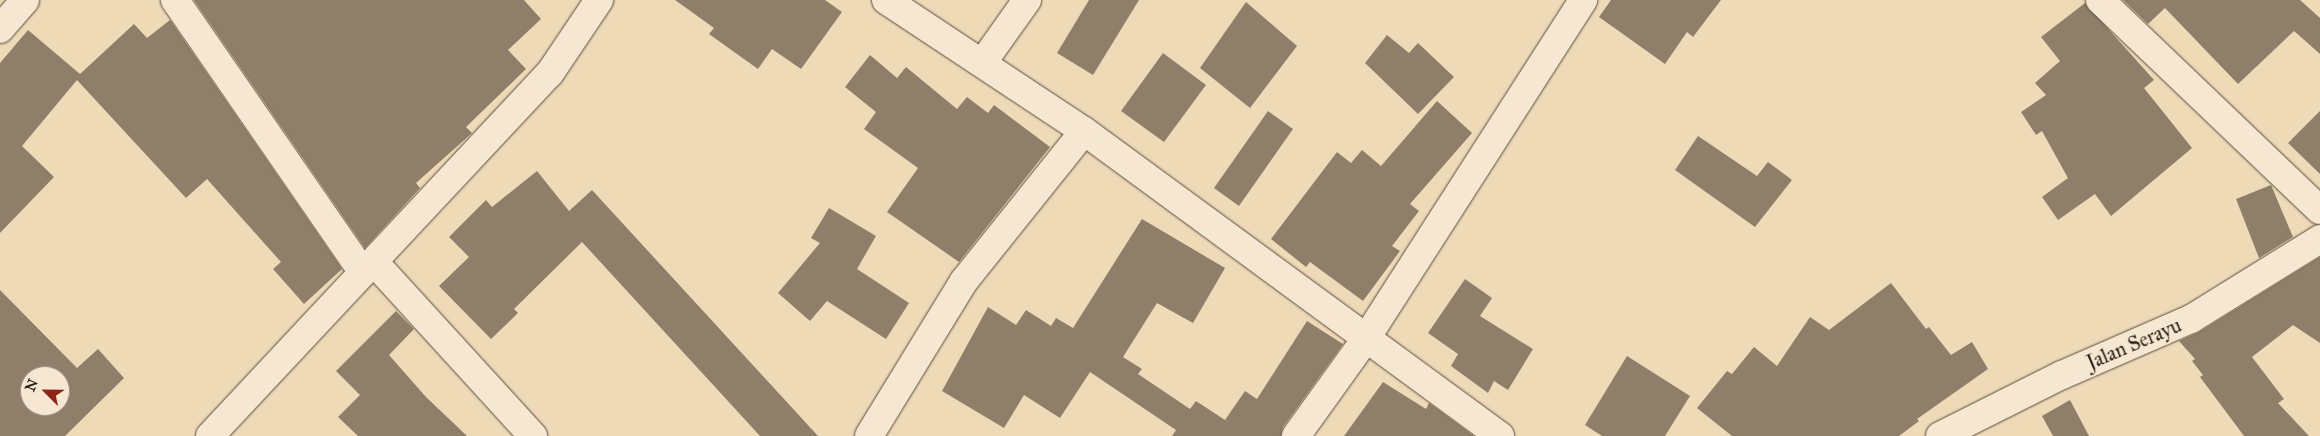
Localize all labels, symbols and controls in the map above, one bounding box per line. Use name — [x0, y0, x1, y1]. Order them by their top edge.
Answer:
street label: Jalan Serayu — [2083, 313, 2185, 375]
north arrow — [20, 366, 70, 416]
text: N — [22, 377, 42, 394]

